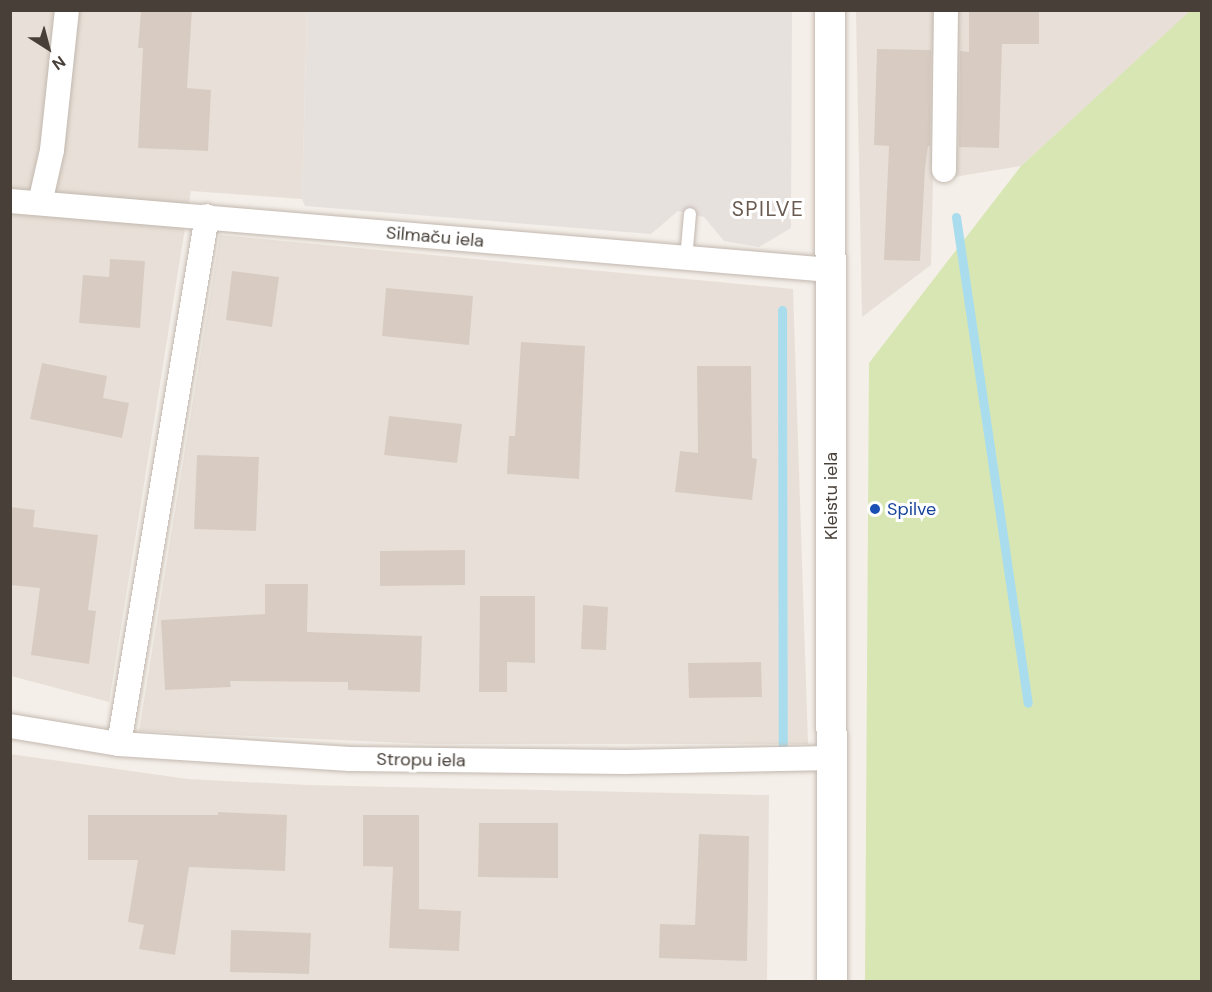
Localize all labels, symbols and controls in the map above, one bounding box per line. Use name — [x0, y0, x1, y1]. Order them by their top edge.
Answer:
north arrow — [18, 18, 78, 78]
text: N — [48, 51, 70, 75]
district label: SPILVE — [732, 196, 804, 222]
street label: Silmaču iela — [385, 222, 485, 252]
street label: Kleistu iela — [820, 452, 842, 540]
place label: Spilve — [887, 498, 936, 520]
marker: Spilve — [868, 502, 882, 516]
street label: Stropu iela — [376, 748, 466, 772]

